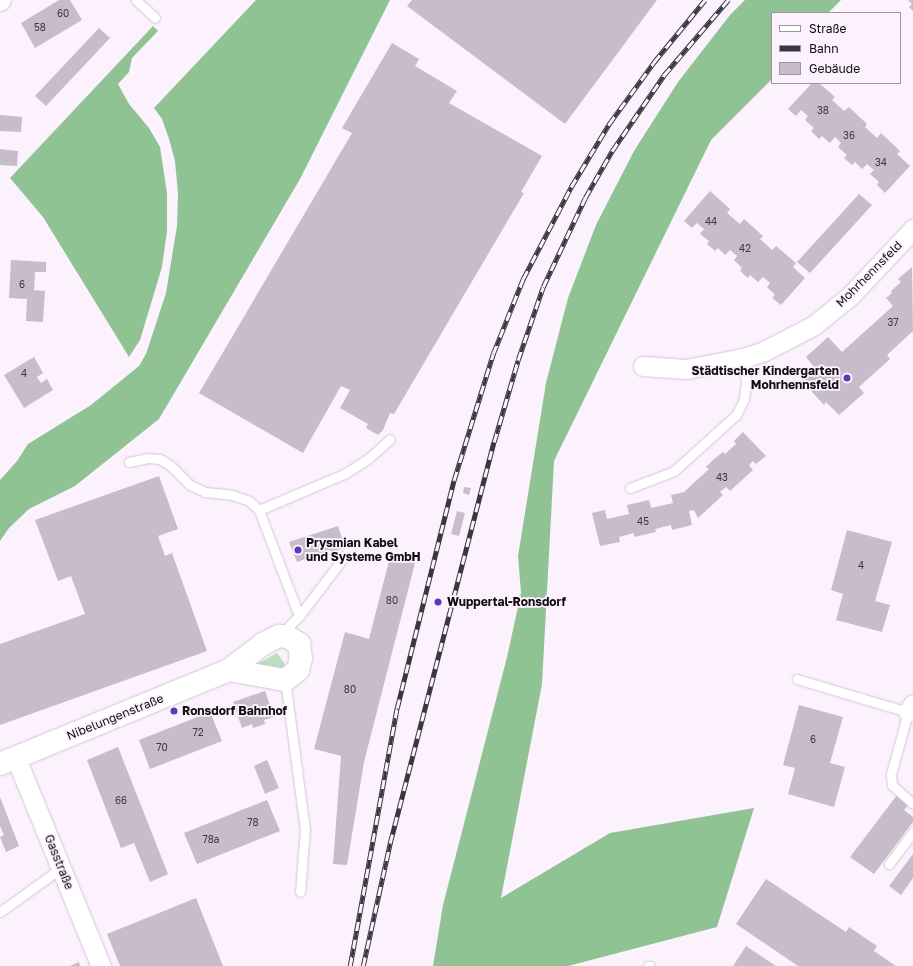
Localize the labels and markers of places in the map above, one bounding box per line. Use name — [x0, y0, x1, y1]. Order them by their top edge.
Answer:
place label: Städtischer Kindergarten Mohrhennsfeld — [692, 364, 839, 392]
marker: Städtischer Kindergarten Mohrhennsfeld — [842, 373, 852, 383]
place label: Prysmian Kabel und Systeme GmbH — [306, 536, 421, 564]
marker: Prysmian Kabel und Systeme GmbH — [293, 545, 303, 555]
place label: Wuppertal-Ronsdorf — [447, 595, 566, 609]
marker: Wuppertal-Ronsdorf — [432, 596, 444, 608]
place label: Ronsdorf Bahnhof — [182, 704, 287, 718]
marker: Ronsdorf Bahnhof — [169, 706, 179, 716]

